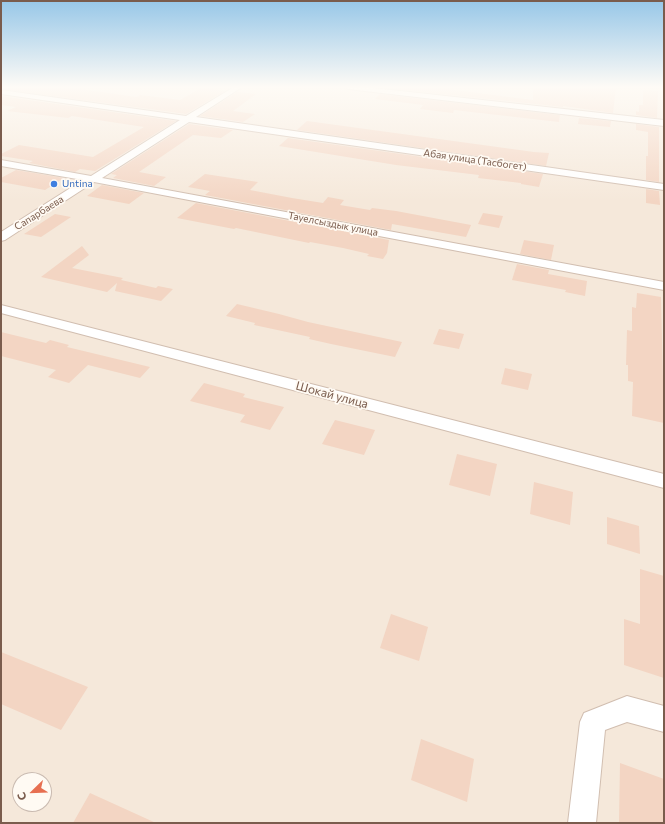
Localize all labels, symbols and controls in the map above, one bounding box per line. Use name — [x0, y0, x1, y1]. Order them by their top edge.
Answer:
street label: Абая улица (Тасбогет) — [423, 147, 527, 173]
place label: Untina — [62, 178, 93, 190]
marker: Untina — [49, 179, 59, 189]
street label: Сапарбаева — [12, 193, 66, 233]
street label: Тауелсыздык улица — [287, 209, 379, 239]
street label: Шокай улица — [294, 378, 370, 412]
north arrow — [12, 772, 52, 812]
text: С — [14, 790, 29, 802]

